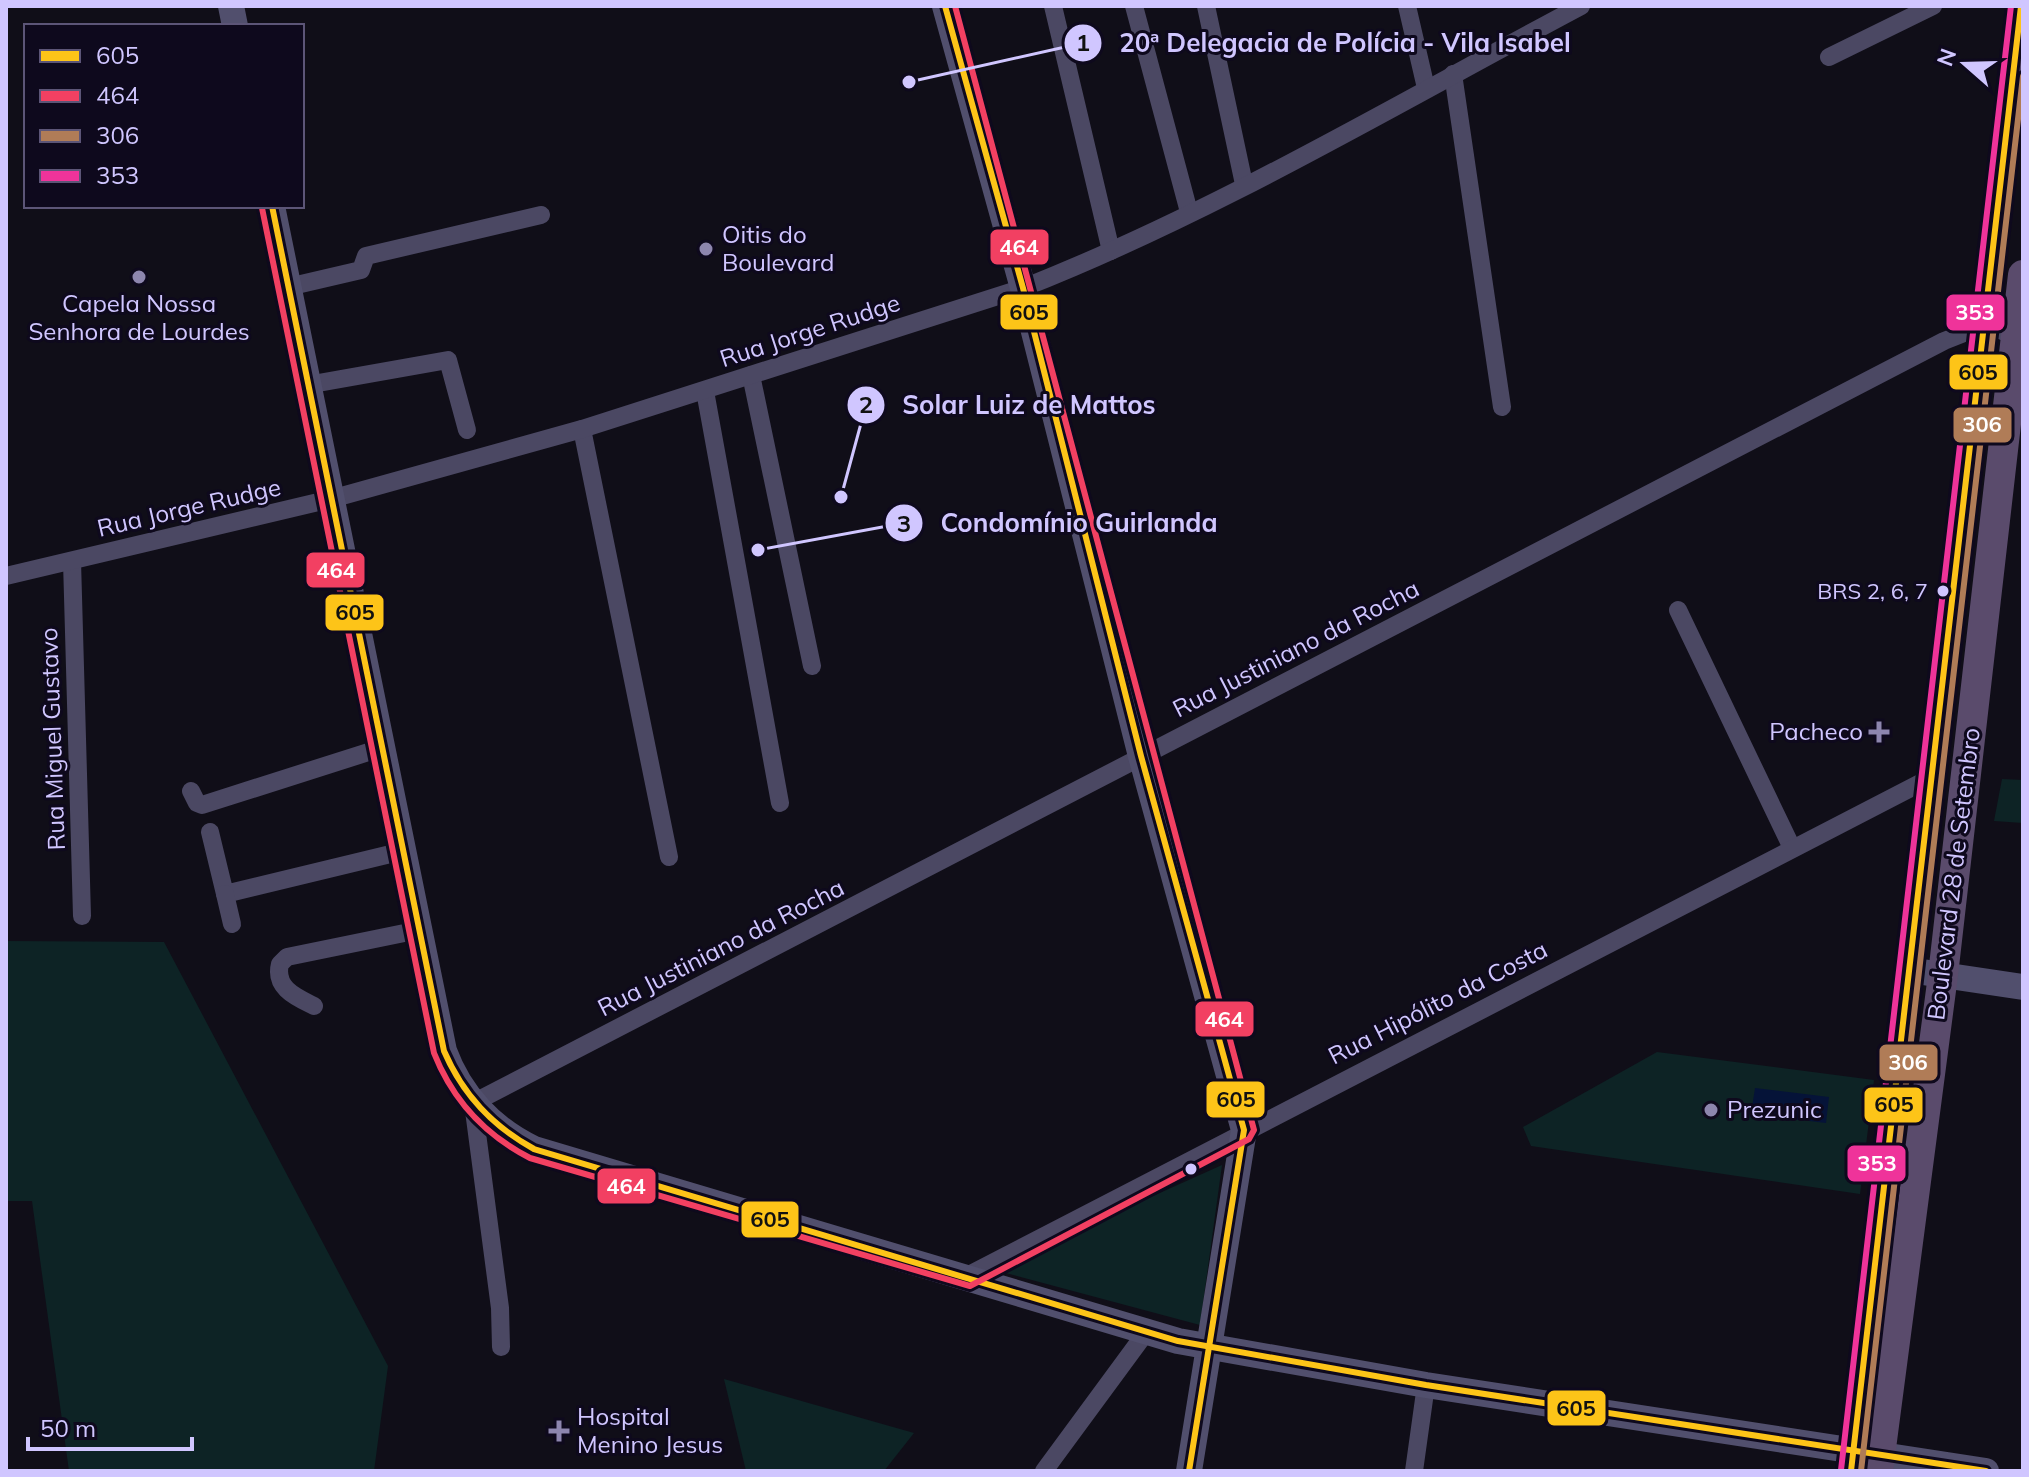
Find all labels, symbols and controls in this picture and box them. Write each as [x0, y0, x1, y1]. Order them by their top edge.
callout: 20ª Delegacia de Polícia - Vila Isabel [1063, 18, 1587, 68]
legend [24, 24, 304, 208]
north arrow [1925, 24, 2005, 104]
text: 20ª Delegacia de Polícia - Vila Isabel [1119, 26, 1571, 59]
text: 1 [1076, 27, 1090, 57]
text: 605 [96, 40, 139, 70]
text: N [1930, 45, 1962, 70]
text: 464 [96, 80, 139, 110]
text: 306 [96, 120, 139, 150]
text: 353 [96, 160, 139, 190]
place label: Oitis do Boulevard [722, 219, 834, 277]
line badge: 464 [989, 228, 1050, 266]
text: 464 [999, 233, 1039, 261]
marker: Oitis do Boulevard [697, 240, 715, 258]
marker: Capela Nossa Senhora de Lourdes [130, 268, 148, 286]
street label: Rua Jorge Rudge [716, 287, 903, 373]
place label: Capela Nossa Senhora de Lourdes [28, 288, 250, 346]
line badge: 605 [999, 293, 1059, 331]
line badge: 353 [1945, 293, 2006, 332]
text: 605 [1009, 298, 1049, 326]
text: 353 [1955, 298, 1995, 326]
line badge: 605 [1948, 353, 2009, 391]
text: 605 [1958, 358, 1998, 386]
callout: Solar Luiz de Mattos [846, 380, 1172, 430]
text: Solar Luiz de Mattos [902, 388, 1156, 421]
text: 2 [859, 389, 873, 419]
line badge: 306 [1952, 406, 2013, 444]
text: 306 [1962, 410, 2002, 438]
street label: Rua Jorge Rudge [94, 471, 283, 543]
callout: Condomínio Guirlanda [884, 498, 1233, 548]
text: Condomínio Guirlanda [940, 506, 1218, 539]
text: 3 [897, 508, 911, 538]
line badge: 464 [305, 551, 366, 589]
text: 464 [316, 556, 356, 584]
street label: Rua Justiniano da Rocha [1167, 573, 1424, 723]
place label: BRS 2, 6, 7 [1817, 577, 1928, 605]
marker: BRS 2, 6, 7 [1935, 583, 1951, 599]
line badge: 605 [324, 593, 385, 632]
text: 605 [335, 598, 375, 626]
street label: Rua Miguel Gustavo [33, 627, 71, 851]
place label: Pacheco [1769, 716, 1863, 746]
marker: Pacheco [1870, 723, 1888, 741]
street label: Boulevard 28 de Setembro [1920, 726, 1986, 1022]
street label: Rua Justiniano da Rocha [592, 872, 849, 1022]
street label: Rua Hipólito da Costa [1323, 934, 1552, 1070]
line badge: 464 [1194, 1000, 1255, 1038]
text: 464 [1204, 1005, 1244, 1033]
line badge: 306 [1878, 1043, 1939, 1082]
text: 306 [1888, 1048, 1928, 1076]
line badge: 605 [1205, 1080, 1266, 1119]
text: 605 [1216, 1085, 1256, 1113]
line badge: 605 [1863, 1086, 1924, 1124]
text: 605 [1874, 1090, 1914, 1118]
place label: Prezunic [1727, 1094, 1822, 1124]
marker: Prezunic [1702, 1101, 1720, 1119]
line badge: 353 [1846, 1144, 1907, 1183]
text: 353 [1857, 1149, 1897, 1177]
unlabelled marker [1183, 1161, 1199, 1177]
line badge: 464 [596, 1167, 657, 1205]
text: 464 [606, 1172, 646, 1200]
line badge: 605 [740, 1200, 800, 1239]
text: 605 [750, 1205, 790, 1233]
line badge: 605 [1546, 1389, 1607, 1427]
text: 605 [1556, 1394, 1596, 1422]
scale bar [28, 1401, 192, 1451]
place label: Hospital Menino Jesus [577, 1401, 723, 1459]
text: 50 m [40, 1413, 96, 1443]
marker: Hospital Menino Jesus [548, 1420, 570, 1442]

